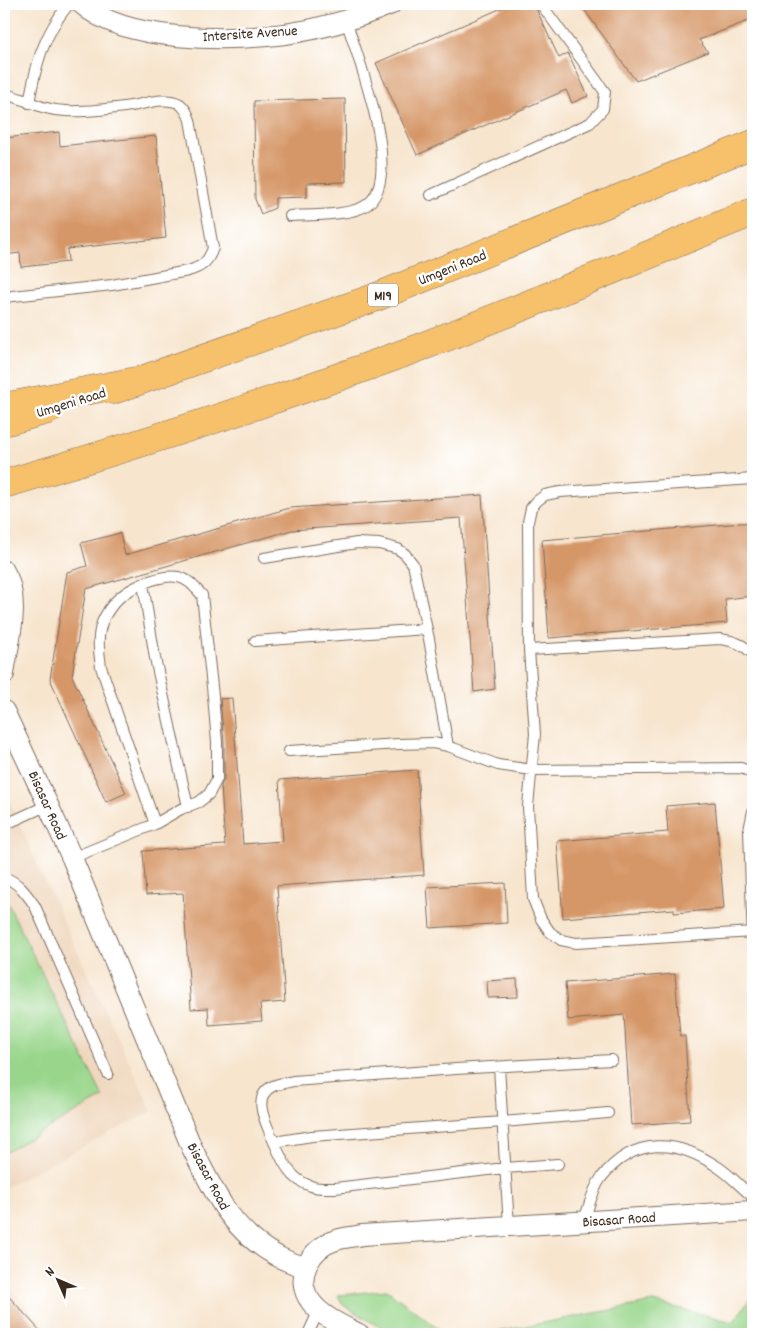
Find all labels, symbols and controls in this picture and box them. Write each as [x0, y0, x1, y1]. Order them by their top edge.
street label: Intersite Avenue [202, 21, 299, 49]
street label: Umgeni Road [415, 245, 490, 293]
road number: M19 [368, 284, 398, 306]
street label: Umgeni Road [34, 383, 109, 425]
street label: Bisasar Road [21, 768, 71, 844]
street label: Bisasar Road [180, 1139, 234, 1215]
street label: Bisasar Road [582, 1207, 657, 1235]
north arrow [32, 1256, 82, 1306]
text: N [41, 1263, 60, 1282]

